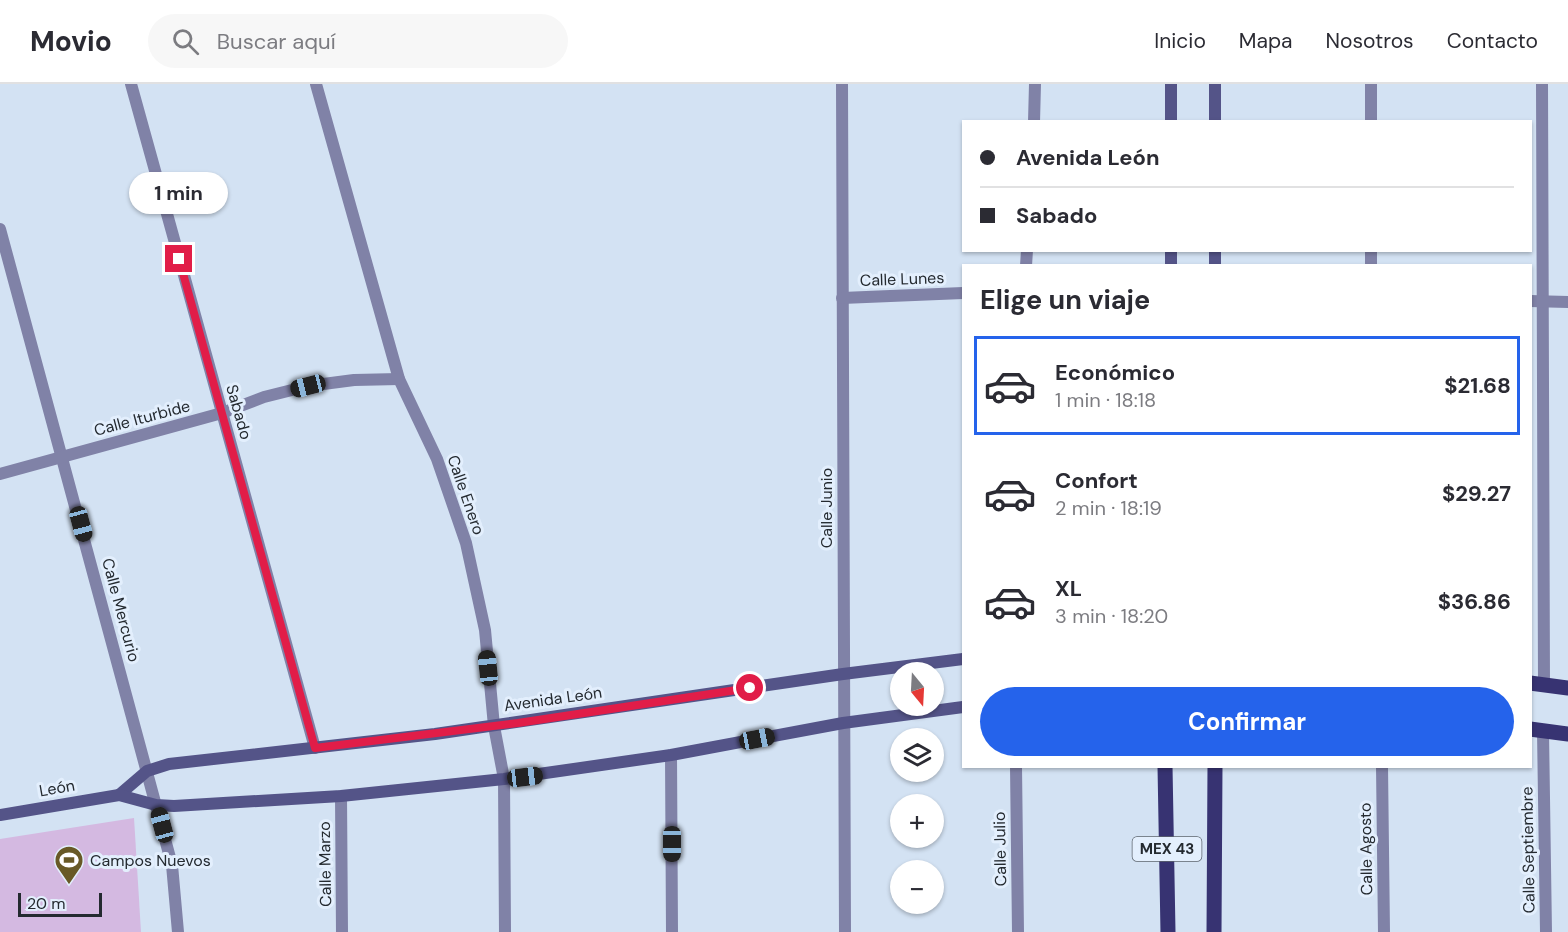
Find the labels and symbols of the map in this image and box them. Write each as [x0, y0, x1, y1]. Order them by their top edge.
callout: 1 min [130, 172, 228, 214]
route end [165, 245, 192, 272]
street label: Calle Lunes [859, 267, 945, 291]
car [288, 373, 328, 399]
street label: Sabado [221, 382, 257, 442]
street label: Calle Iturbide [92, 395, 192, 441]
street label: Calle Enero [443, 452, 489, 538]
street label: Calle Junio [816, 468, 837, 548]
car [68, 504, 94, 544]
street label: Calle Mercurio [97, 556, 145, 664]
car [477, 649, 499, 687]
north arrow [890, 662, 944, 716]
route start [736, 674, 763, 701]
street label: Avenida León [503, 682, 603, 716]
car [738, 727, 776, 751]
car [506, 766, 544, 788]
street label: León [38, 775, 76, 801]
street label: Calle Septiembre [1516, 786, 1540, 914]
street label: Calle Agosto [1355, 803, 1377, 895]
car [149, 805, 175, 845]
street label: Calle Julio [989, 811, 1011, 887]
street label: Calle Marzo [314, 821, 336, 907]
car [663, 826, 681, 862]
road number: MEX 43 [1132, 837, 1202, 861]
sports icon: Campos Nuevos [53, 844, 85, 886]
place label: Campos Nuevos [90, 850, 211, 871]
scale bar [18, 890, 102, 918]

